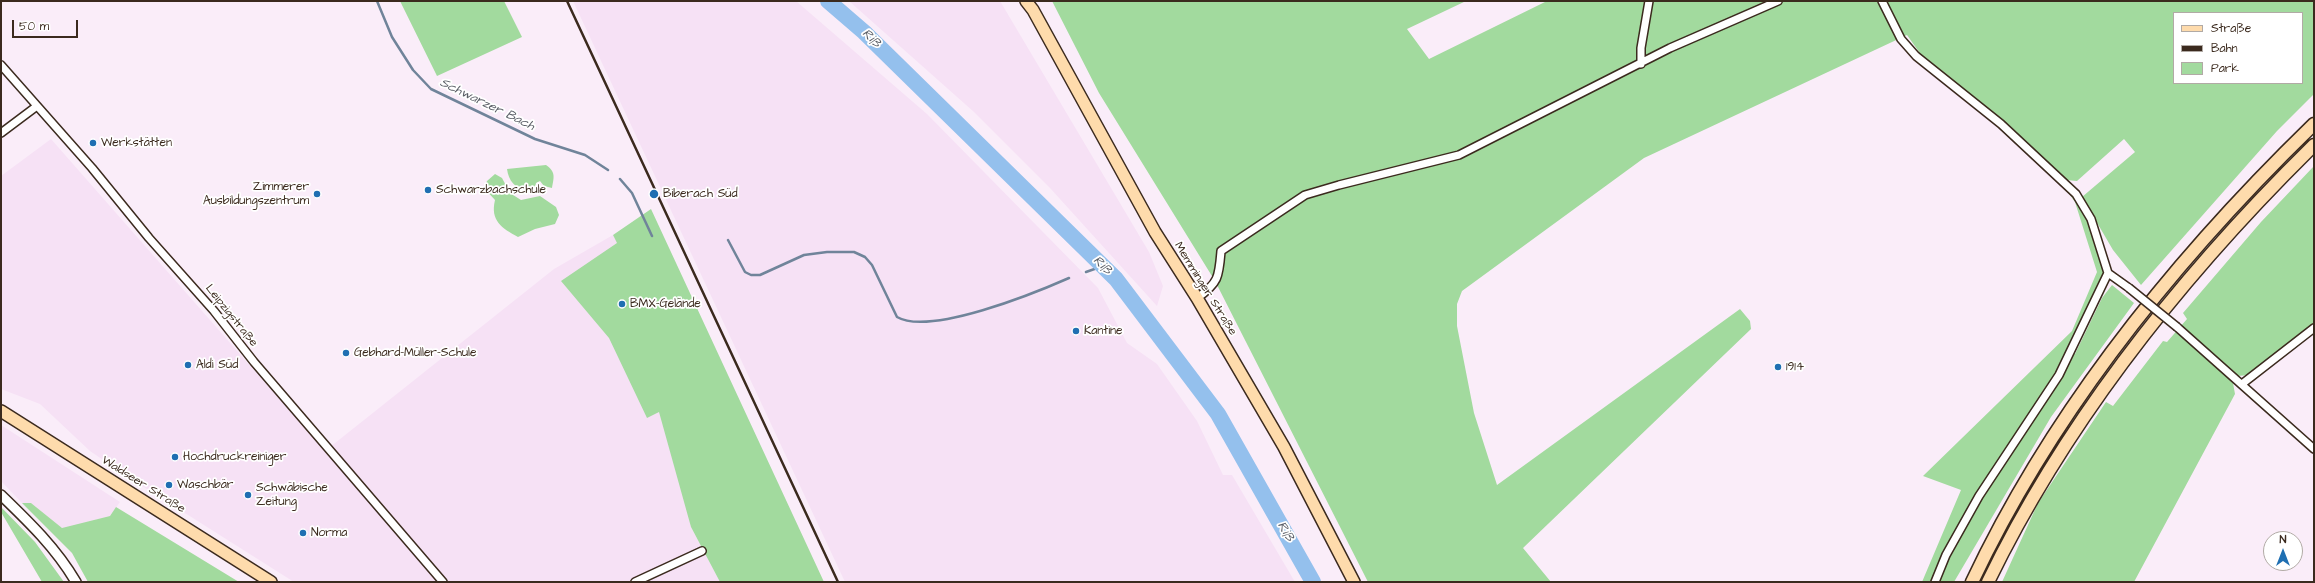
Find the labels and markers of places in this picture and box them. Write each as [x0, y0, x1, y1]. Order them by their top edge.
place label: Werkstätten [101, 136, 172, 150]
marker: Werkstätten [88, 138, 98, 148]
place label: Zimmerer Ausbildungszentrum [203, 180, 309, 208]
place label: Schwarzbachschule [436, 183, 546, 197]
marker: Schwarzbachschule [423, 185, 433, 195]
place label: Biberach Süd [663, 187, 738, 201]
marker: Biberach Süd [648, 188, 660, 200]
marker: Zimmerer Ausbildungszentrum [312, 189, 322, 199]
place label: BMX-Gelände [630, 297, 701, 311]
marker: BMX-Gelände [617, 299, 627, 309]
place label: Kantine [1084, 324, 1123, 338]
marker: Kantine [1071, 326, 1081, 336]
place label: Gebhard-Müller-Schule [354, 346, 476, 360]
marker: Gebhard-Müller-Schule [341, 348, 351, 358]
place label: Aldi Süd [196, 358, 238, 372]
marker: Aldi Süd [183, 360, 193, 370]
place label: 1914 [1786, 360, 1804, 374]
marker: 1914 [1773, 362, 1783, 372]
place label: Hochdruckreiniger [183, 450, 286, 464]
marker: Hochdruckreiniger [170, 452, 180, 462]
place label: Waschbär [177, 478, 233, 492]
marker: Waschbär [164, 480, 174, 490]
place label: Schwäbische Zeitung [256, 481, 328, 509]
marker: Schwäbische Zeitung [243, 490, 253, 500]
place label: Norma [311, 526, 347, 540]
marker: Norma [298, 528, 308, 538]

